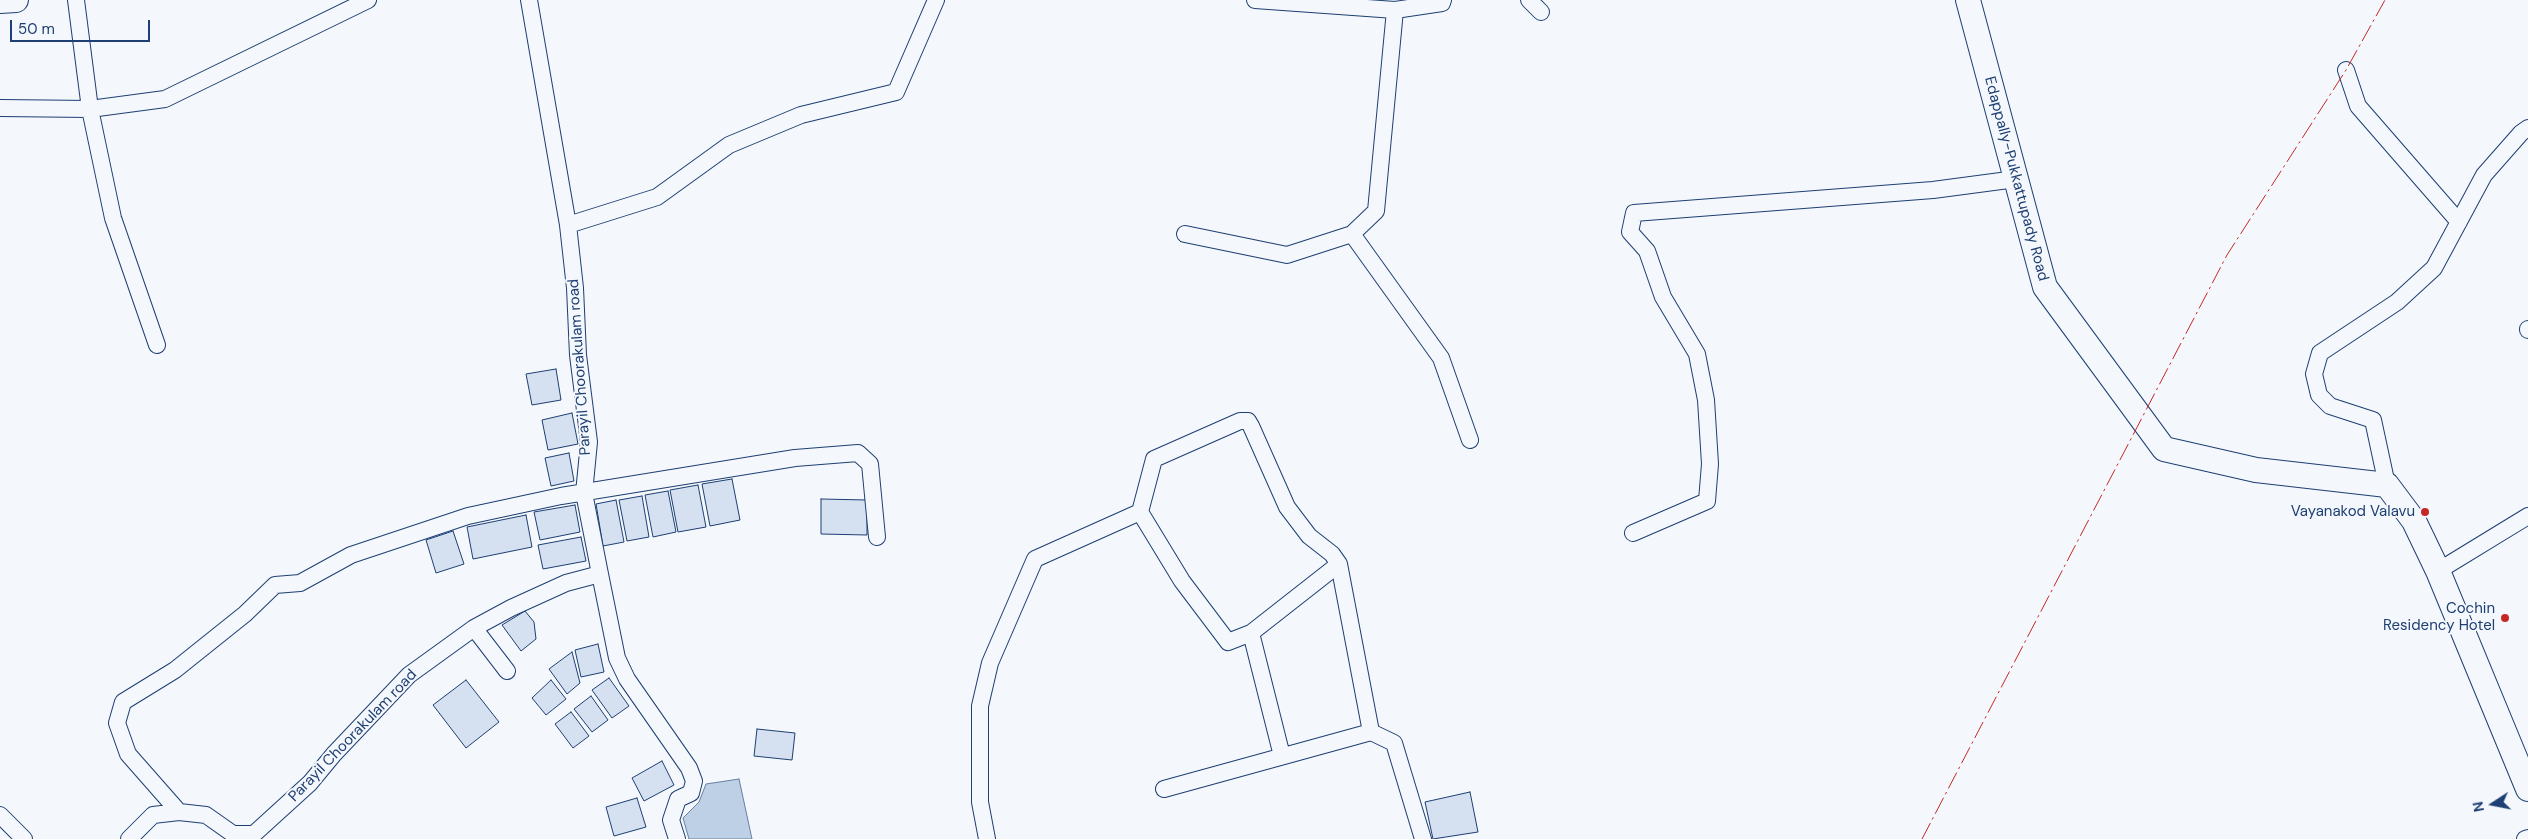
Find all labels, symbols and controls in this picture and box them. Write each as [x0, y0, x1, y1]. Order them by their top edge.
scale bar [12, 10, 152, 42]
text: 50 m [18, 19, 55, 39]
street label: Edappally-Pukkattupady Road [1980, 75, 2052, 283]
street label: Parayil Choorakulam road [565, 278, 595, 456]
place label: Vayanakod Valavu [2291, 503, 2415, 521]
marker: Vayanakod Valavu [2419, 506, 2431, 518]
place label: Cochin Residency Hotel [2383, 600, 2495, 635]
marker: Cochin Residency Hotel [2499, 612, 2511, 624]
street label: Parayil Choorakulam road [285, 666, 421, 806]
north arrow [2468, 779, 2518, 829]
text: N [2468, 800, 2488, 814]

